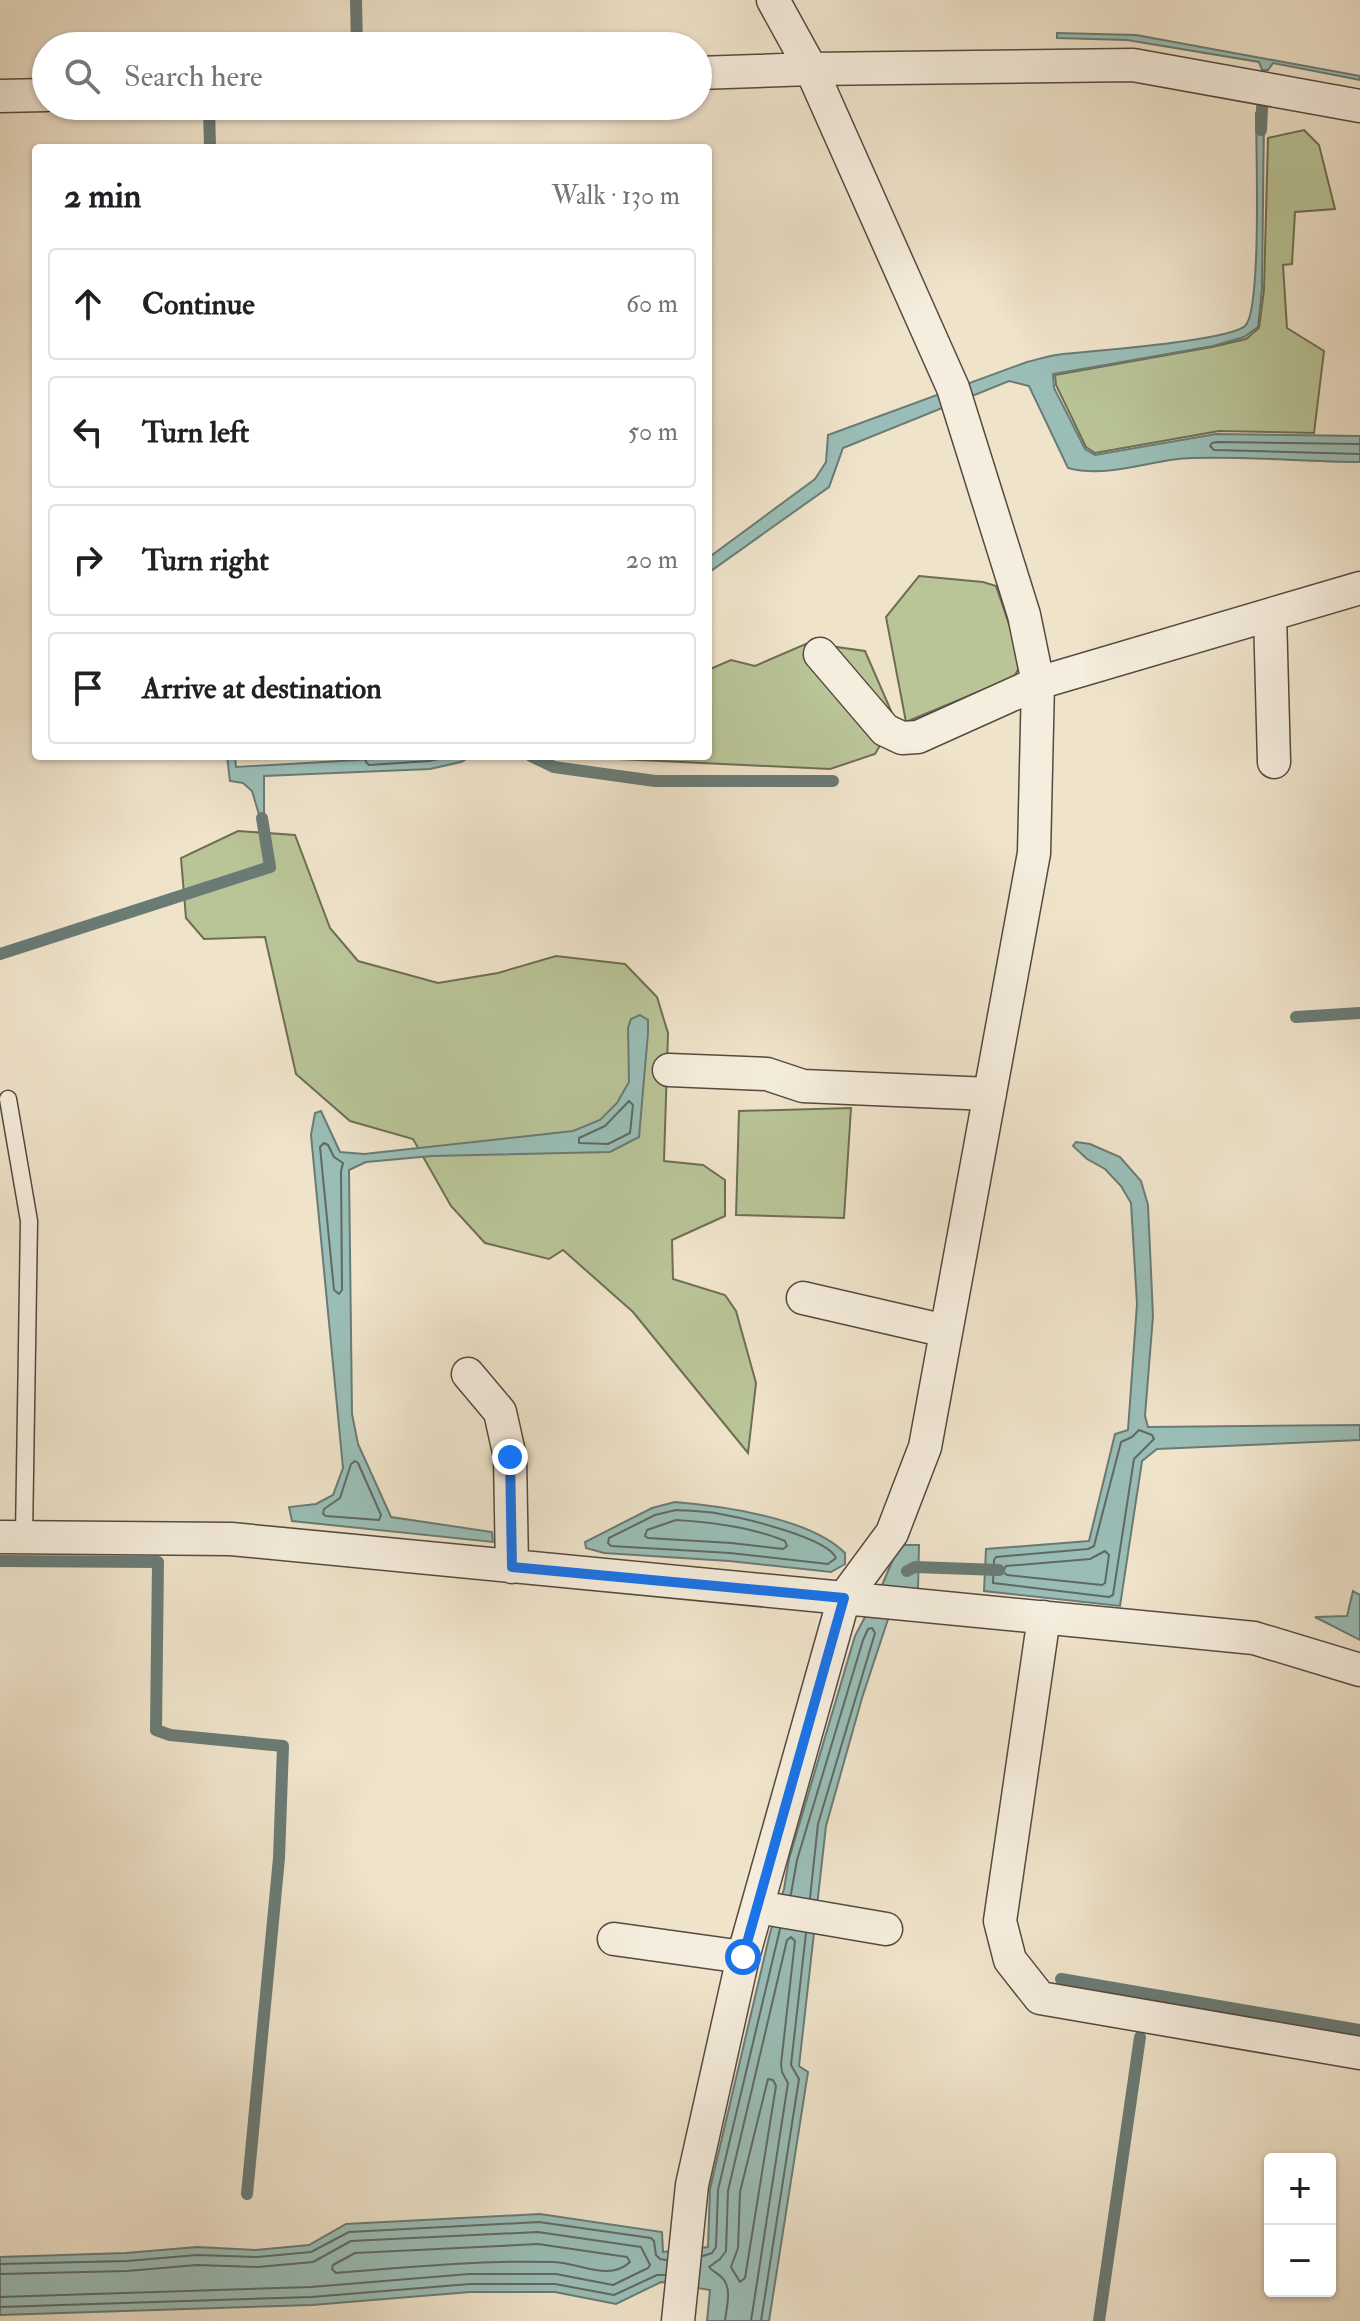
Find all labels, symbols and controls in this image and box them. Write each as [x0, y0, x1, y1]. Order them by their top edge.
search box [32, 32, 712, 120]
icon: search [60, 54, 104, 98]
text: Search here [124, 58, 263, 95]
text: 2 min [64, 175, 141, 218]
text: Walk · 130 m [552, 180, 680, 212]
icon: ahead [66, 282, 110, 326]
text: Continue [142, 286, 255, 323]
text: 60 m [626, 288, 678, 320]
icon: left [66, 410, 110, 454]
text: Turn left [142, 414, 249, 451]
text: 50 m [628, 416, 678, 448]
icon: right [66, 538, 110, 582]
text: Turn right [142, 542, 269, 579]
text: 20 m [626, 544, 678, 576]
icon: arrive [66, 666, 110, 710]
text: Arrive at destination [142, 670, 382, 707]
route end [492, 1439, 528, 1475]
route start [725, 1939, 761, 1975]
map controls [1264, 2153, 1336, 2297]
button: + [1264, 2153, 1336, 2225]
button: − [1264, 2225, 1336, 2297]

